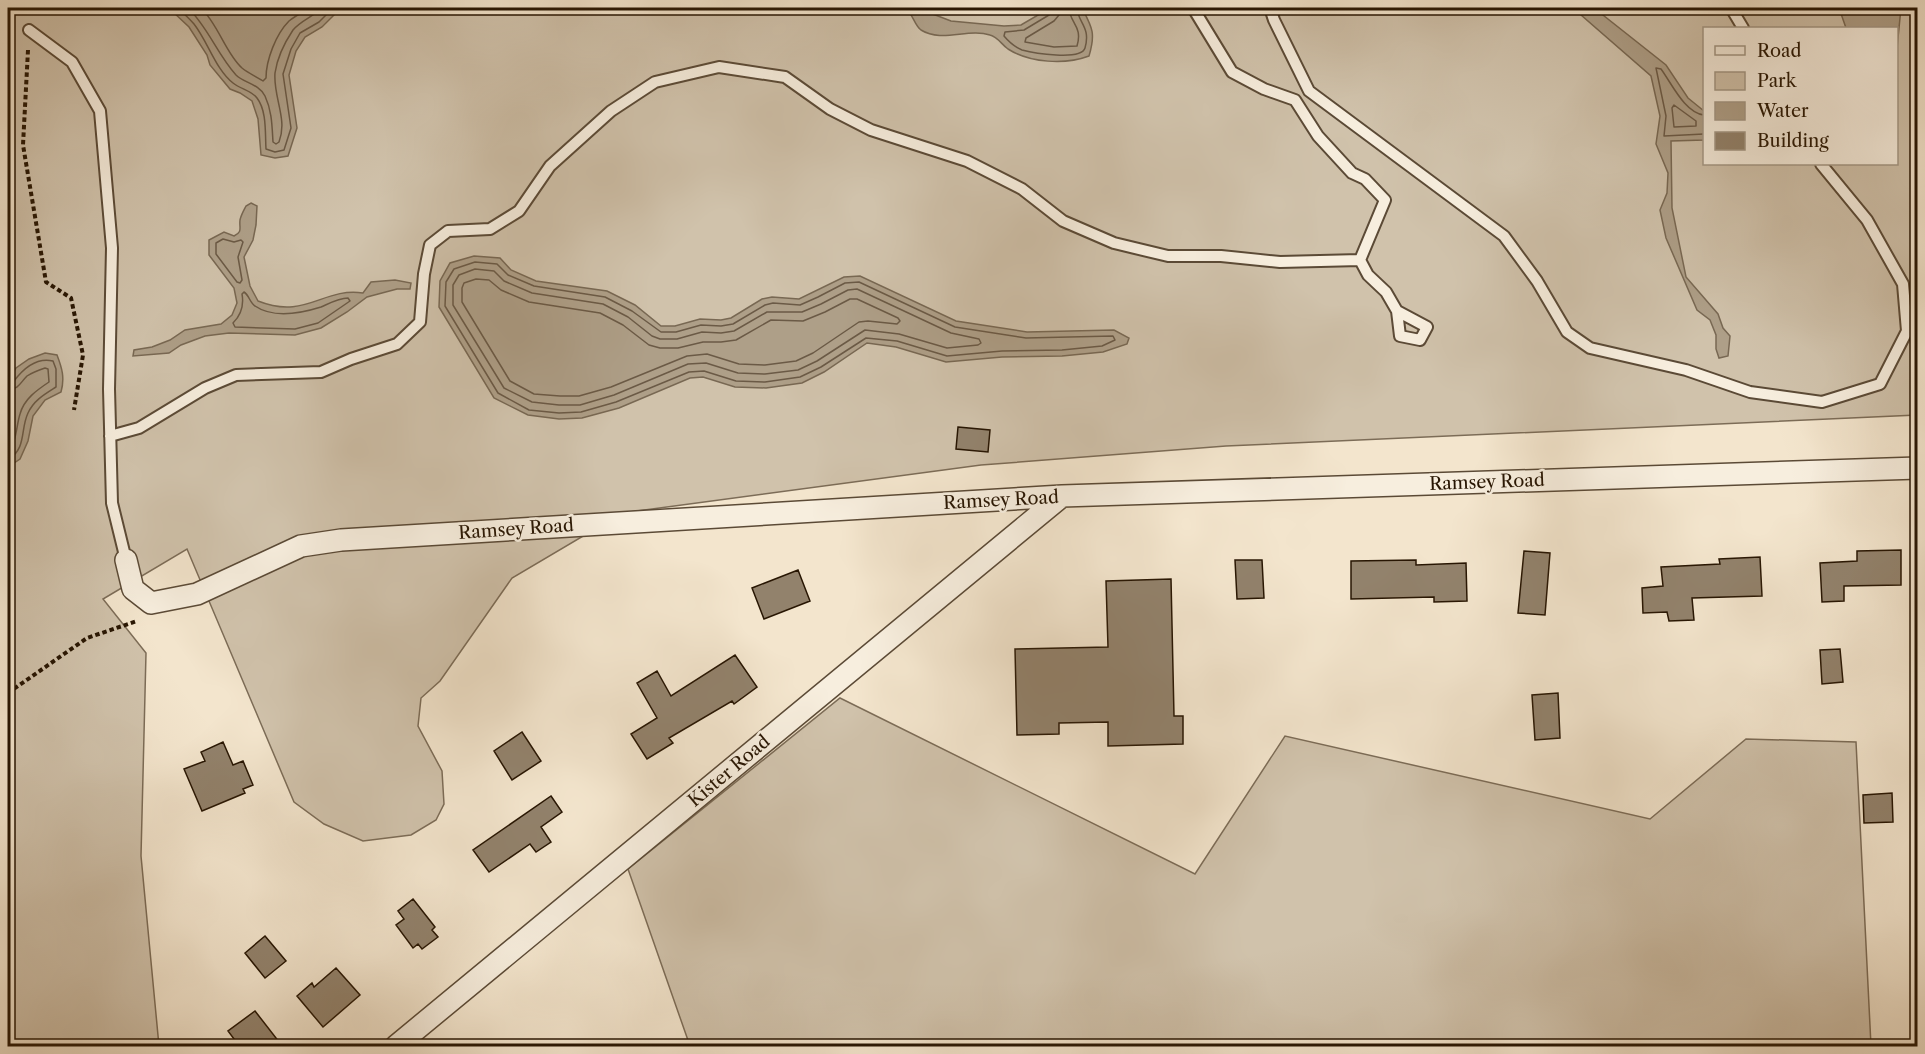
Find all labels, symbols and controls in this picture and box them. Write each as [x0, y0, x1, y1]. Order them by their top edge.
legend [1703, 27, 1898, 165]
text: Road [1757, 40, 1802, 62]
text: Park [1757, 70, 1798, 92]
text: Water [1756, 100, 1809, 122]
text: Building [1757, 130, 1829, 152]
street label: Ramsey Road [1429, 469, 1545, 495]
street label: Ramsey Road [943, 486, 1059, 514]
street label: Ramsey Road [458, 514, 575, 544]
street label: Kister Road [684, 730, 774, 812]

